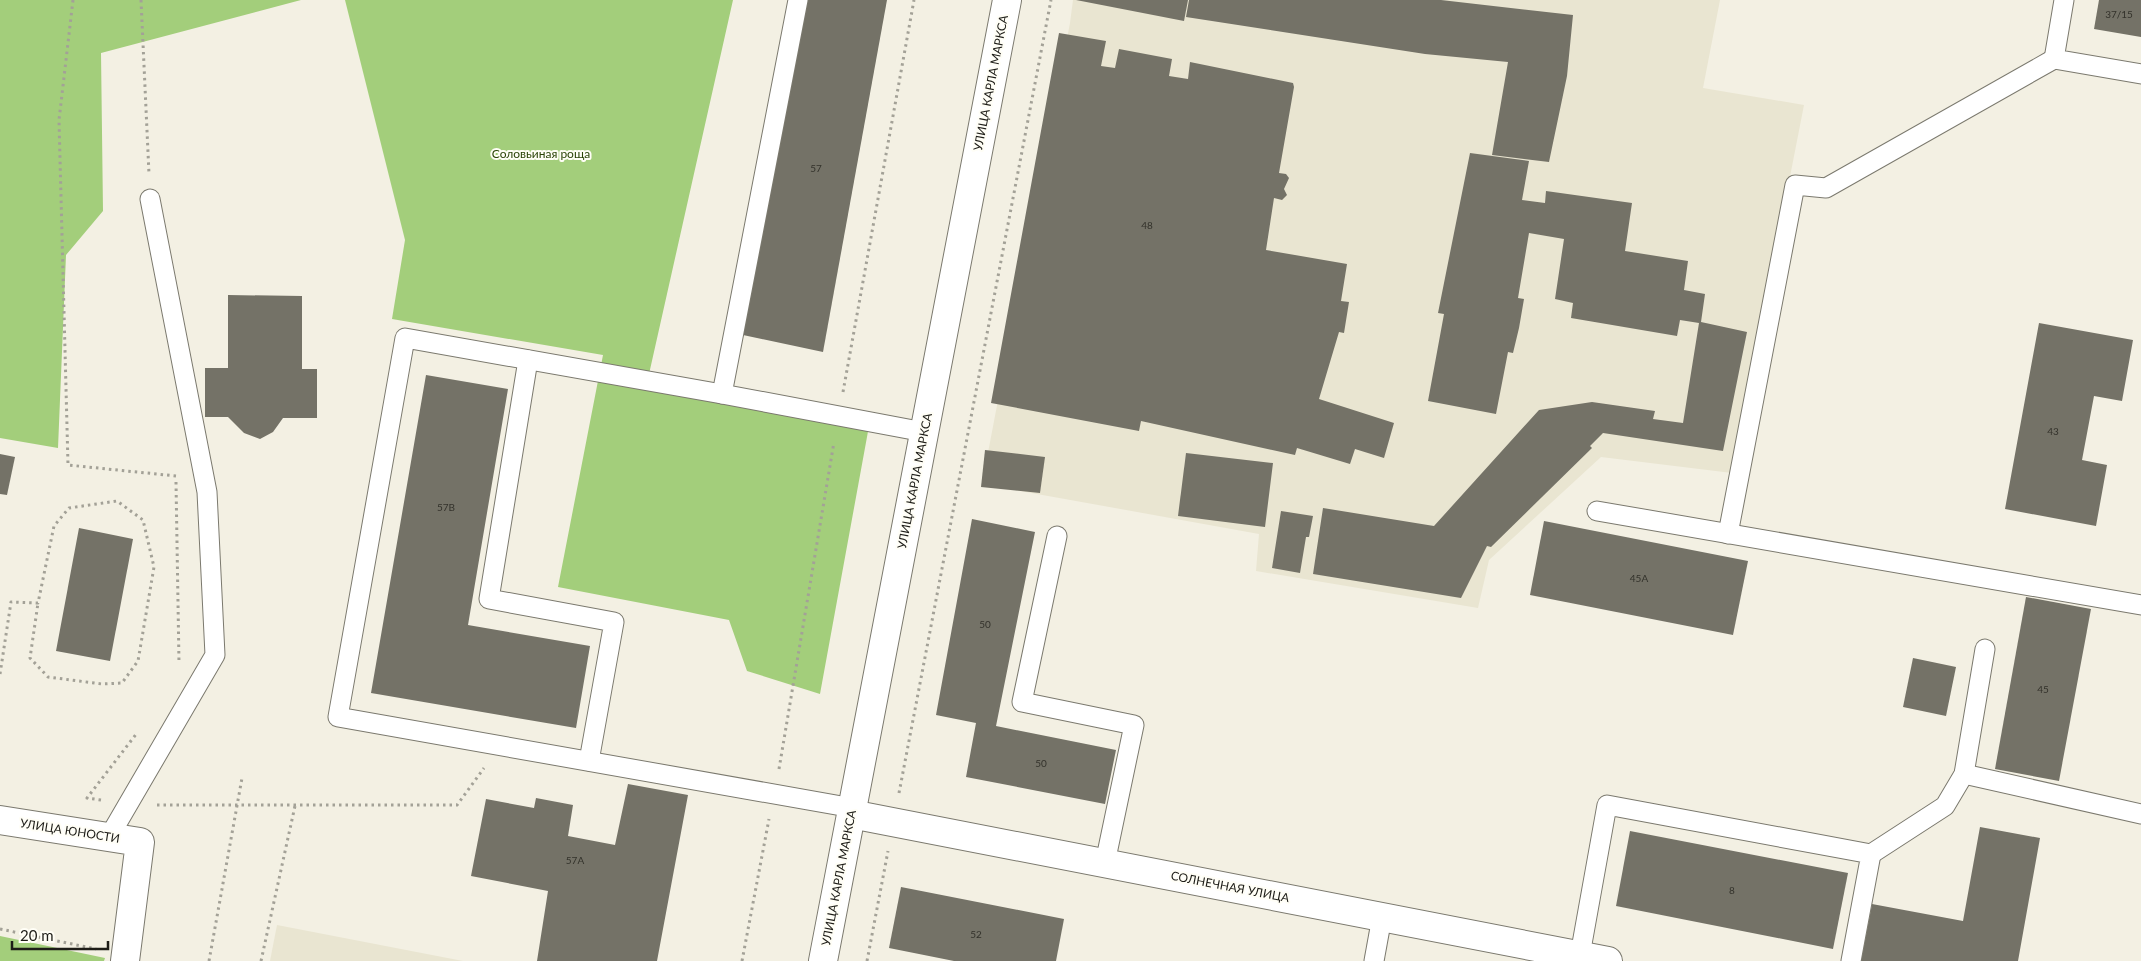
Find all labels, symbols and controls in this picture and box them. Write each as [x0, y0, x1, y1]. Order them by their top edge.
house number: 37/15 [2105, 8, 2133, 20]
street label: УЛИЦА КАРЛА МАРКСА [970, 13, 1011, 152]
park label: Соловьиная роща [492, 146, 590, 161]
house number: 57 [810, 162, 822, 174]
house number: 48 [1141, 219, 1153, 231]
street label: УЛИЦА КАРЛА МАРКСА [894, 411, 935, 550]
house number: 43 [2047, 425, 2059, 437]
house number: 57В [437, 501, 455, 513]
house number: 45А [1630, 572, 1648, 584]
house number: 50 [979, 618, 991, 630]
house number: 45 [2037, 683, 2049, 695]
house number: 50 [1035, 757, 1047, 769]
street label: УЛИЦА КАРЛА МАРКСА [818, 808, 859, 947]
street label: УЛИЦА ЮНОСТИ [19, 815, 121, 846]
house number: 57А [566, 854, 584, 866]
street label: СОЛНЕЧНАЯ УЛИЦА [1170, 868, 1292, 906]
house number: 8 [1729, 884, 1735, 896]
scale bar [12, 918, 109, 950]
text: 20 m [20, 926, 54, 944]
house number: 52 [970, 928, 982, 940]

